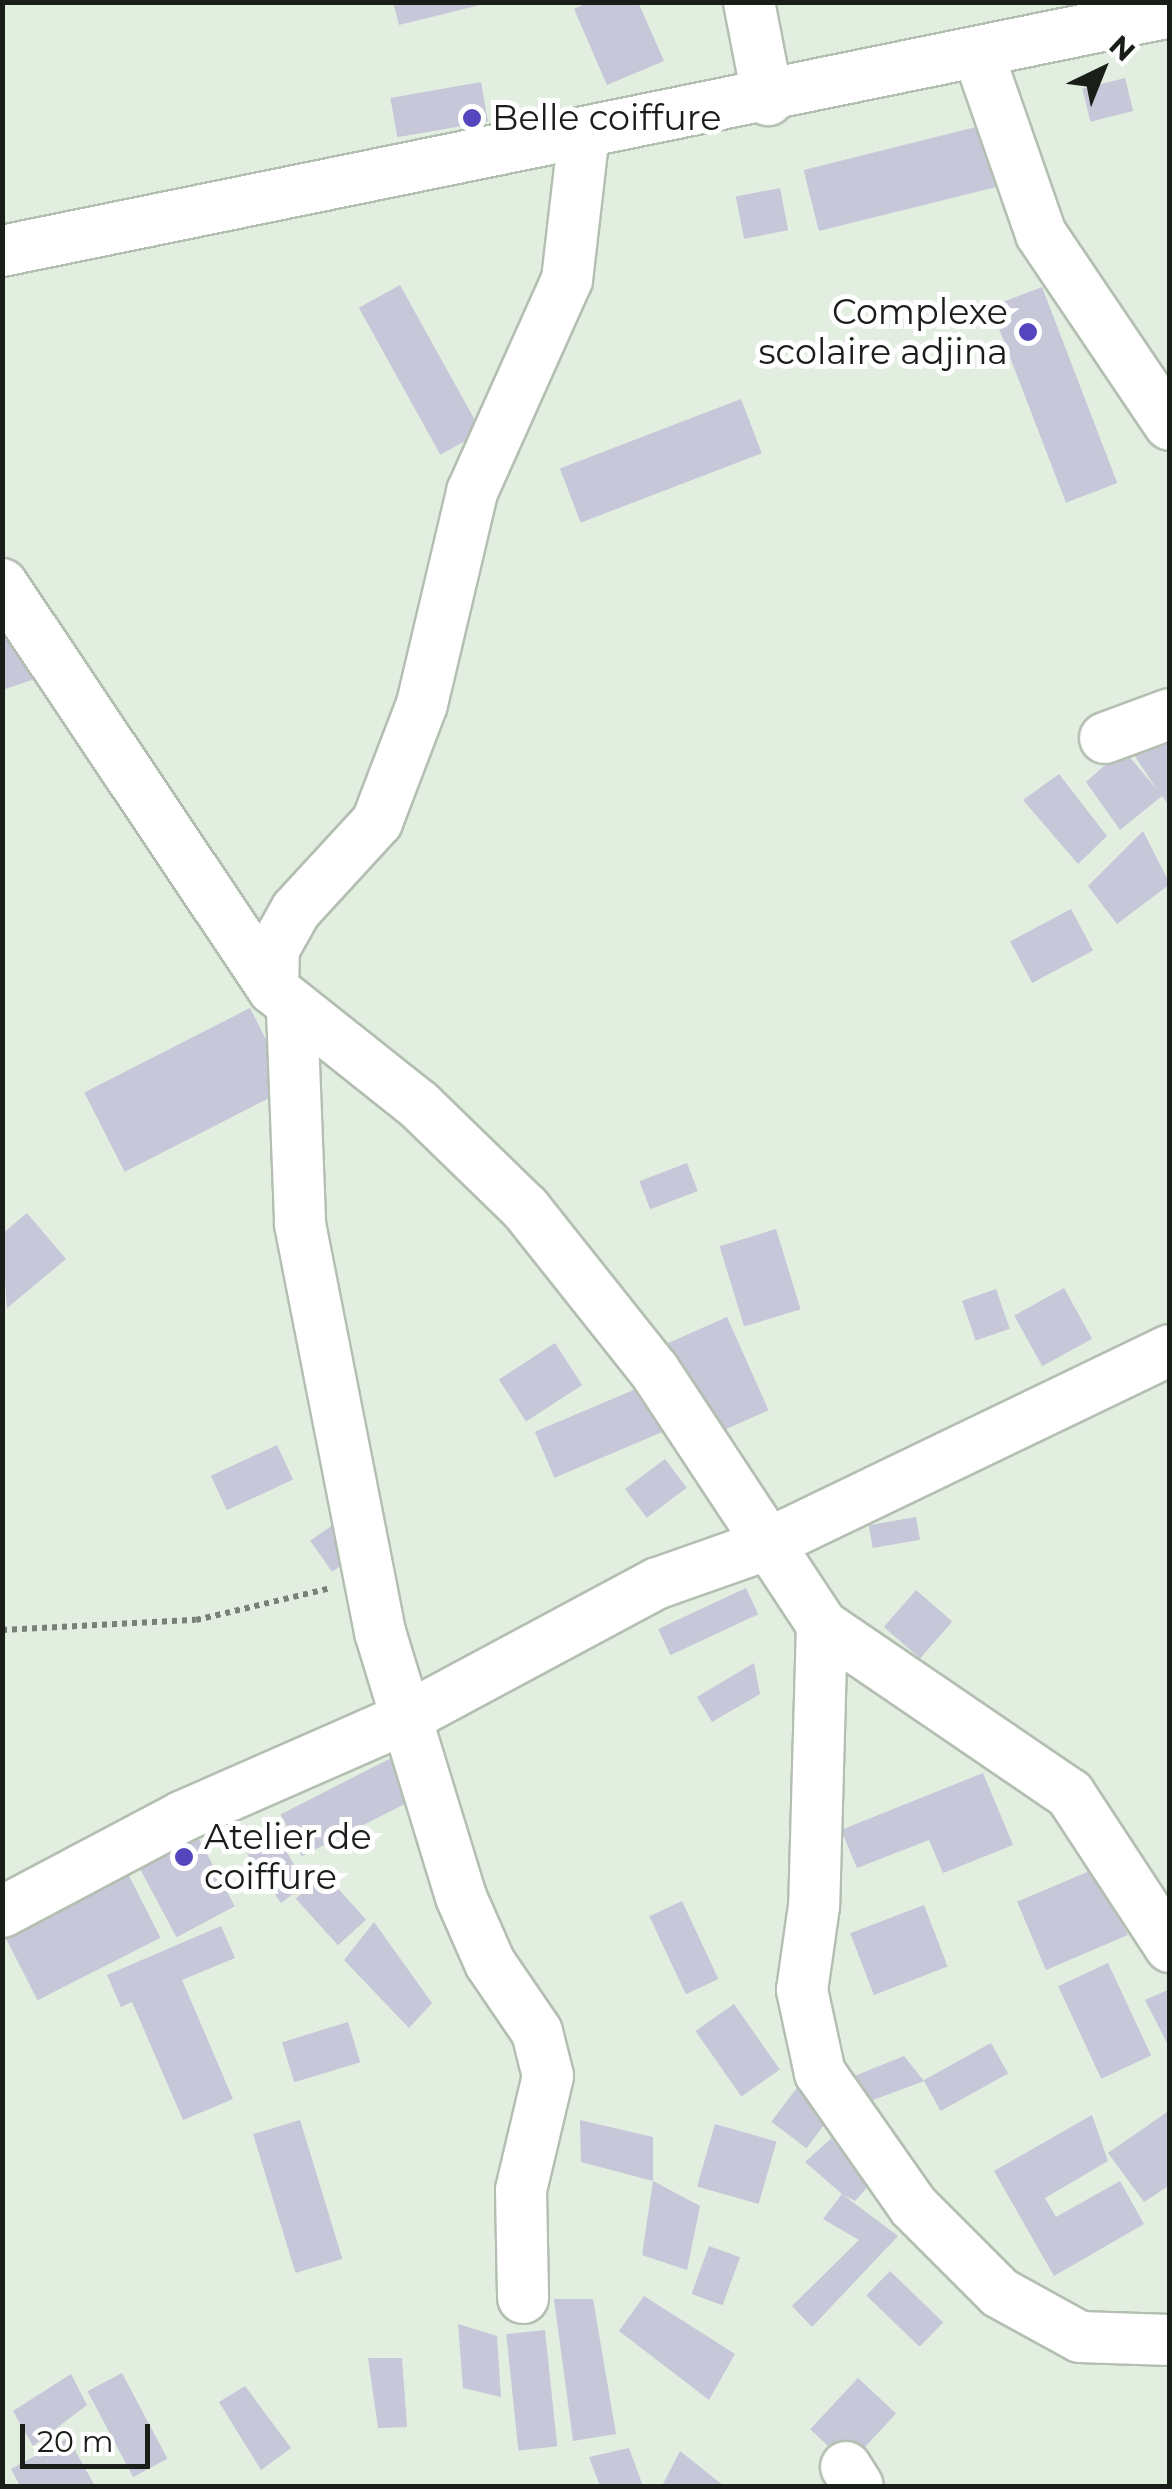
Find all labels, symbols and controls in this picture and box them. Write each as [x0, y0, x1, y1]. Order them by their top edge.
north arrow [1052, 20, 1152, 120]
text: N [1103, 28, 1142, 68]
place label: Belle coiffure [492, 97, 721, 139]
marker: Belle coiffure [461, 107, 483, 129]
place label: Complexe scolaire adjina [759, 291, 1008, 373]
marker: Complexe scolaire adjina [1017, 321, 1039, 343]
place label: Atelier de coiffure [204, 1816, 372, 1898]
marker: Atelier de coiffure [173, 1846, 195, 1868]
scale bar [25, 2404, 155, 2466]
text: 20 m [37, 2423, 114, 2460]

